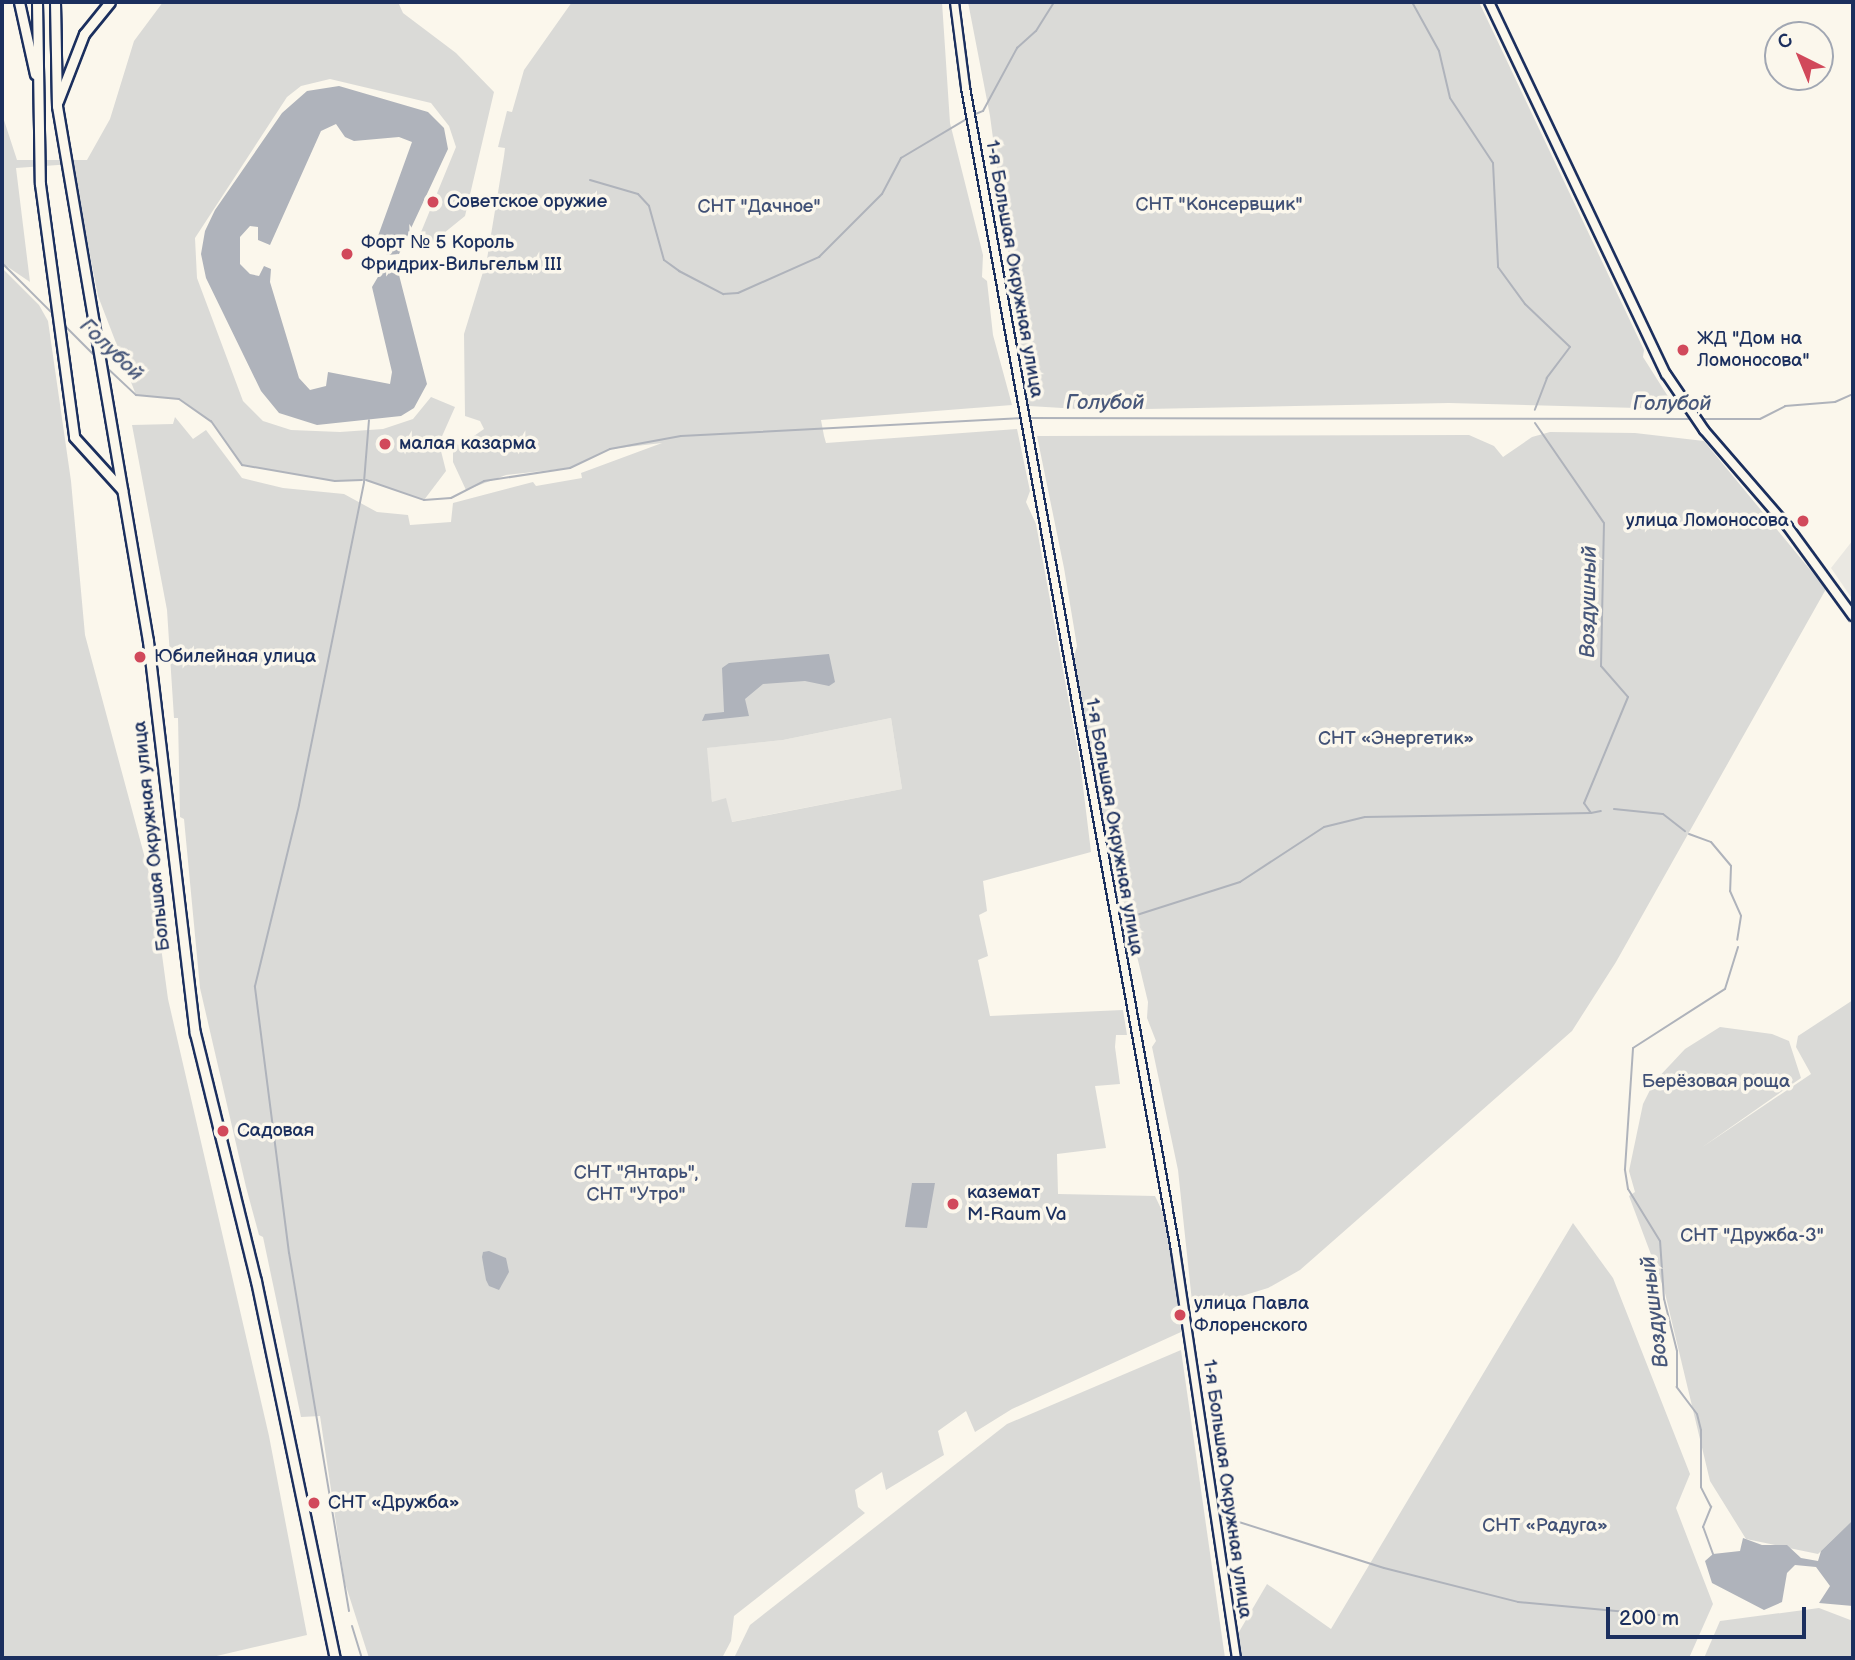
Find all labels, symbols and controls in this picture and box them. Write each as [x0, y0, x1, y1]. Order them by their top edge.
north arrow [1764, 21, 1834, 91]
text: С [1773, 29, 1798, 55]
street label: 1-я Большая Окружная улица [980, 138, 1048, 400]
place label: Советское оружие [447, 191, 607, 213]
marker: Советское оружие [425, 194, 441, 210]
park label: СНТ "Консервщик" [1135, 194, 1303, 216]
park label: СНТ "Дачное" [697, 196, 821, 218]
place label: Форт № 5 Король Фридрих-Вильгельм III [361, 232, 562, 276]
marker: Форт № 5 Король Фридрих-Вильгельм III [339, 246, 355, 262]
water label: Голубой [74, 314, 148, 386]
place label: ЖД "Дом на Ломоносова" [1697, 328, 1810, 372]
marker: ЖД "Дом на Ломоносова" [1675, 342, 1691, 358]
water label: Голубой [1066, 390, 1144, 416]
water label: Голубой [1633, 391, 1711, 417]
place label: малая казарма [399, 433, 536, 455]
marker: малая казарма [377, 436, 393, 452]
place label: улица Ломоносова [1626, 510, 1789, 532]
marker: улица Ломоносова [1795, 513, 1811, 529]
water label: Воздушный [1575, 546, 1603, 658]
place label: Юбилейная улица [154, 646, 316, 668]
marker: Юбилейная улица [132, 649, 148, 665]
street label: 1-я Большая Окружная улица [1080, 696, 1148, 958]
street label: Большая Окружная улица [129, 720, 175, 952]
park label: СНТ «Энергетик» [1318, 728, 1474, 750]
park label: Берёзовая роща [1642, 1071, 1790, 1093]
place label: Садовая [237, 1120, 314, 1142]
marker: Садовая [215, 1123, 231, 1139]
park label: СНТ "Янтарь", СНТ "Утро" [574, 1162, 698, 1206]
place label: каземат M-Raum Va [967, 1182, 1067, 1226]
marker: каземат M-Raum Va [945, 1196, 961, 1212]
park label: СНТ "Дружба-3" [1680, 1225, 1824, 1247]
water label: Воздушный [1636, 1255, 1674, 1369]
place label: улица Павла Флоренского [1194, 1293, 1309, 1337]
marker: улица Павла Флоренского [1172, 1307, 1188, 1323]
street label: 1-я Большая Окружная улица [1198, 1358, 1256, 1620]
place label: СНТ «Дружба» [328, 1492, 460, 1514]
marker: СНТ «Дружба» [306, 1495, 322, 1511]
park label: СНТ «Радуга» [1482, 1515, 1608, 1537]
scale bar [1610, 1594, 1810, 1638]
text: 200 m [1619, 1606, 1679, 1631]

